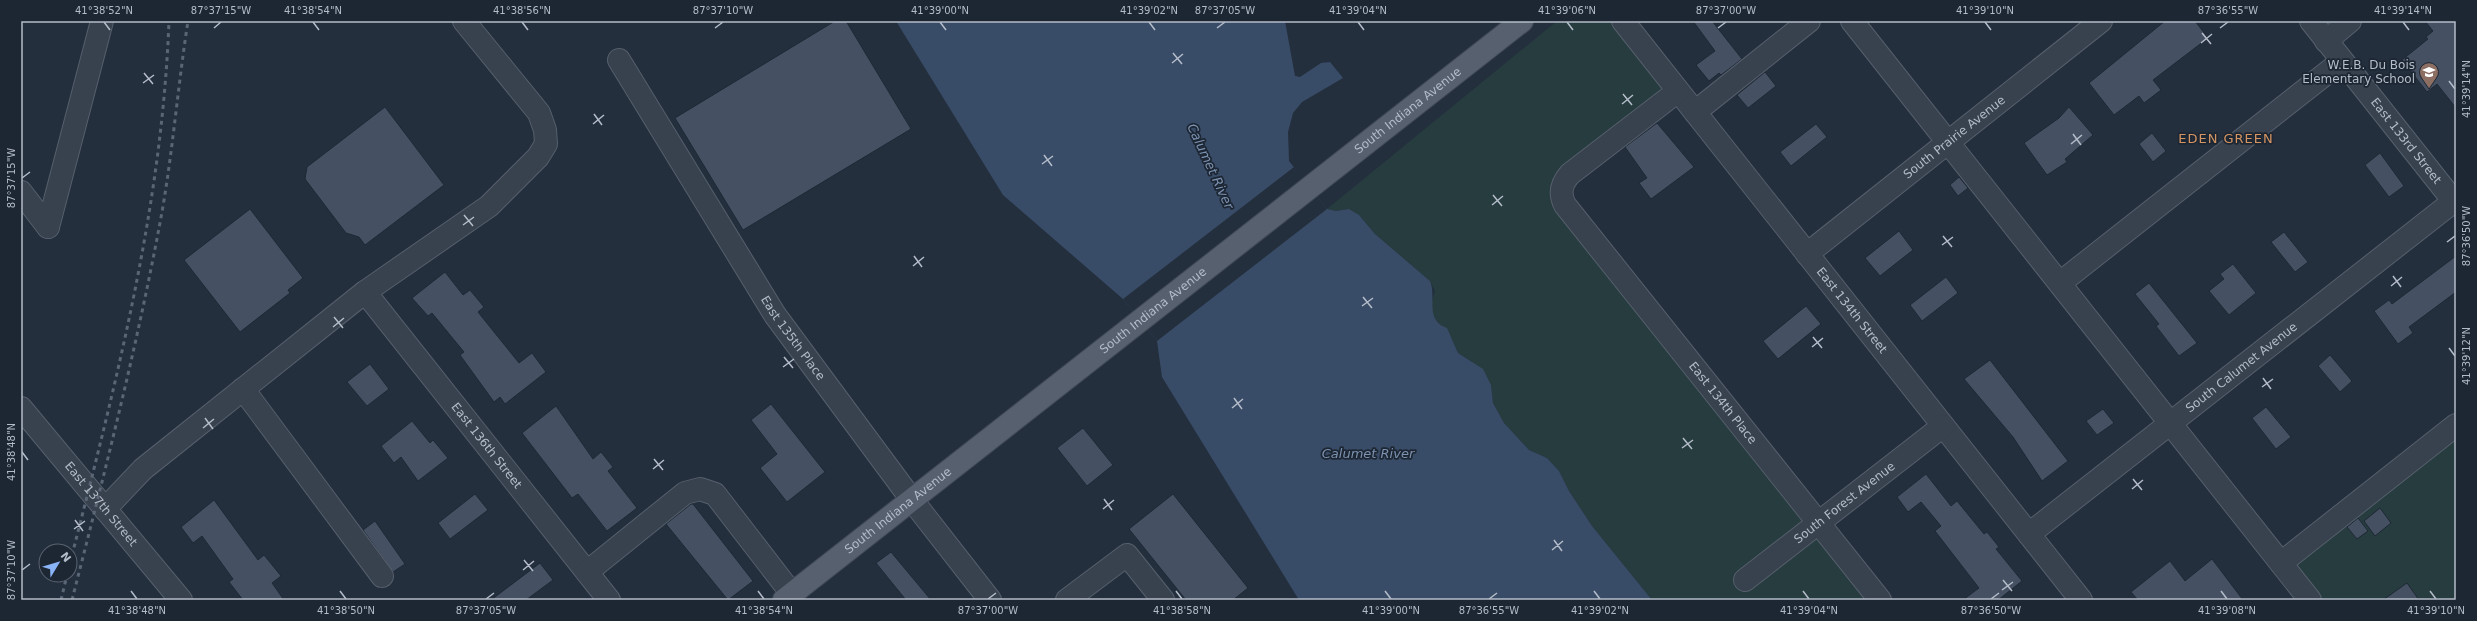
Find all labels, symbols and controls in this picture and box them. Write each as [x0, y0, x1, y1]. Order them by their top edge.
text: 41°38'52"N [75, 5, 133, 16]
text: 87°37'15"W [191, 5, 251, 16]
text: 41°38'54"N [284, 5, 342, 16]
text: 41°38'56"N [493, 5, 551, 16]
text: 87°37'10"W [693, 5, 753, 16]
text: 41°39'00"N [911, 5, 969, 16]
text: 41°39'02"N [1120, 5, 1178, 16]
text: 87°37'05"W [1195, 5, 1255, 16]
text: 41°39'04"N [1329, 5, 1387, 16]
text: 41°39'06"N [1538, 5, 1596, 16]
text: 87°37'00"W [1696, 5, 1756, 16]
text: 41°39'10"N [1956, 5, 2014, 16]
text: 87°36'55"W [2198, 5, 2258, 16]
text: 41°39'14"N [2374, 5, 2432, 16]
place label: W.E.B. Du Bois Elementary School [2302, 58, 2415, 86]
text: 41°39'14"N [2461, 60, 2472, 118]
school or university icon: W.E.B. Du Bois Elementary School [2418, 61, 2440, 89]
street label: South Indiana Avenue [1352, 64, 1464, 157]
street label: South Prairie Avenue [1901, 93, 2008, 182]
street label: East 133rd Street [2368, 95, 2444, 187]
water label: Calumet River [1184, 121, 1238, 213]
district label: EDEN GREEN [2178, 131, 2274, 146]
text: 87°37'15"W [6, 148, 17, 208]
text: 87°36'50"W [2461, 206, 2472, 266]
street label: South Indiana Avenue [1097, 264, 1209, 357]
street label: East 134th Street [1814, 265, 1890, 356]
street label: East 135th Place [758, 293, 828, 383]
street label: South Calumet Avenue [2183, 320, 2300, 415]
text: 41°39'12"N [2461, 327, 2472, 385]
street label: East 134th Place [1686, 359, 1760, 447]
street label: East 136th Street [449, 400, 525, 491]
text: 41°38'48"N [6, 423, 17, 481]
water label: Calumet River [1322, 446, 1416, 461]
street label: East 137th Street [62, 459, 140, 549]
street label: South Forest Avenue [1791, 459, 1898, 546]
street label: South Indiana Avenue [842, 464, 954, 557]
text: 87°37'10"W [6, 540, 17, 600]
north arrow [38, 543, 78, 583]
text: N [58, 550, 73, 565]
text: 41°38'48"N [108, 605, 166, 616]
text: 41°38'50"N [317, 605, 375, 616]
text: 87°37'05"W [456, 605, 516, 616]
text: 41°38'54"N [735, 605, 793, 616]
text: 87°37'00"W [958, 605, 1018, 616]
text: 41°38'58"N [1153, 605, 1211, 616]
text: 41°39'00"N [1362, 605, 1420, 616]
text: 87°36'55"W [1459, 605, 1519, 616]
text: 41°39'02"N [1571, 605, 1629, 616]
text: 41°39'04"N [1780, 605, 1838, 616]
text: 87°36'50"W [1961, 605, 2021, 616]
text: 41°39'08"N [2198, 605, 2256, 616]
text: 41°39'10"N [2407, 605, 2465, 616]

